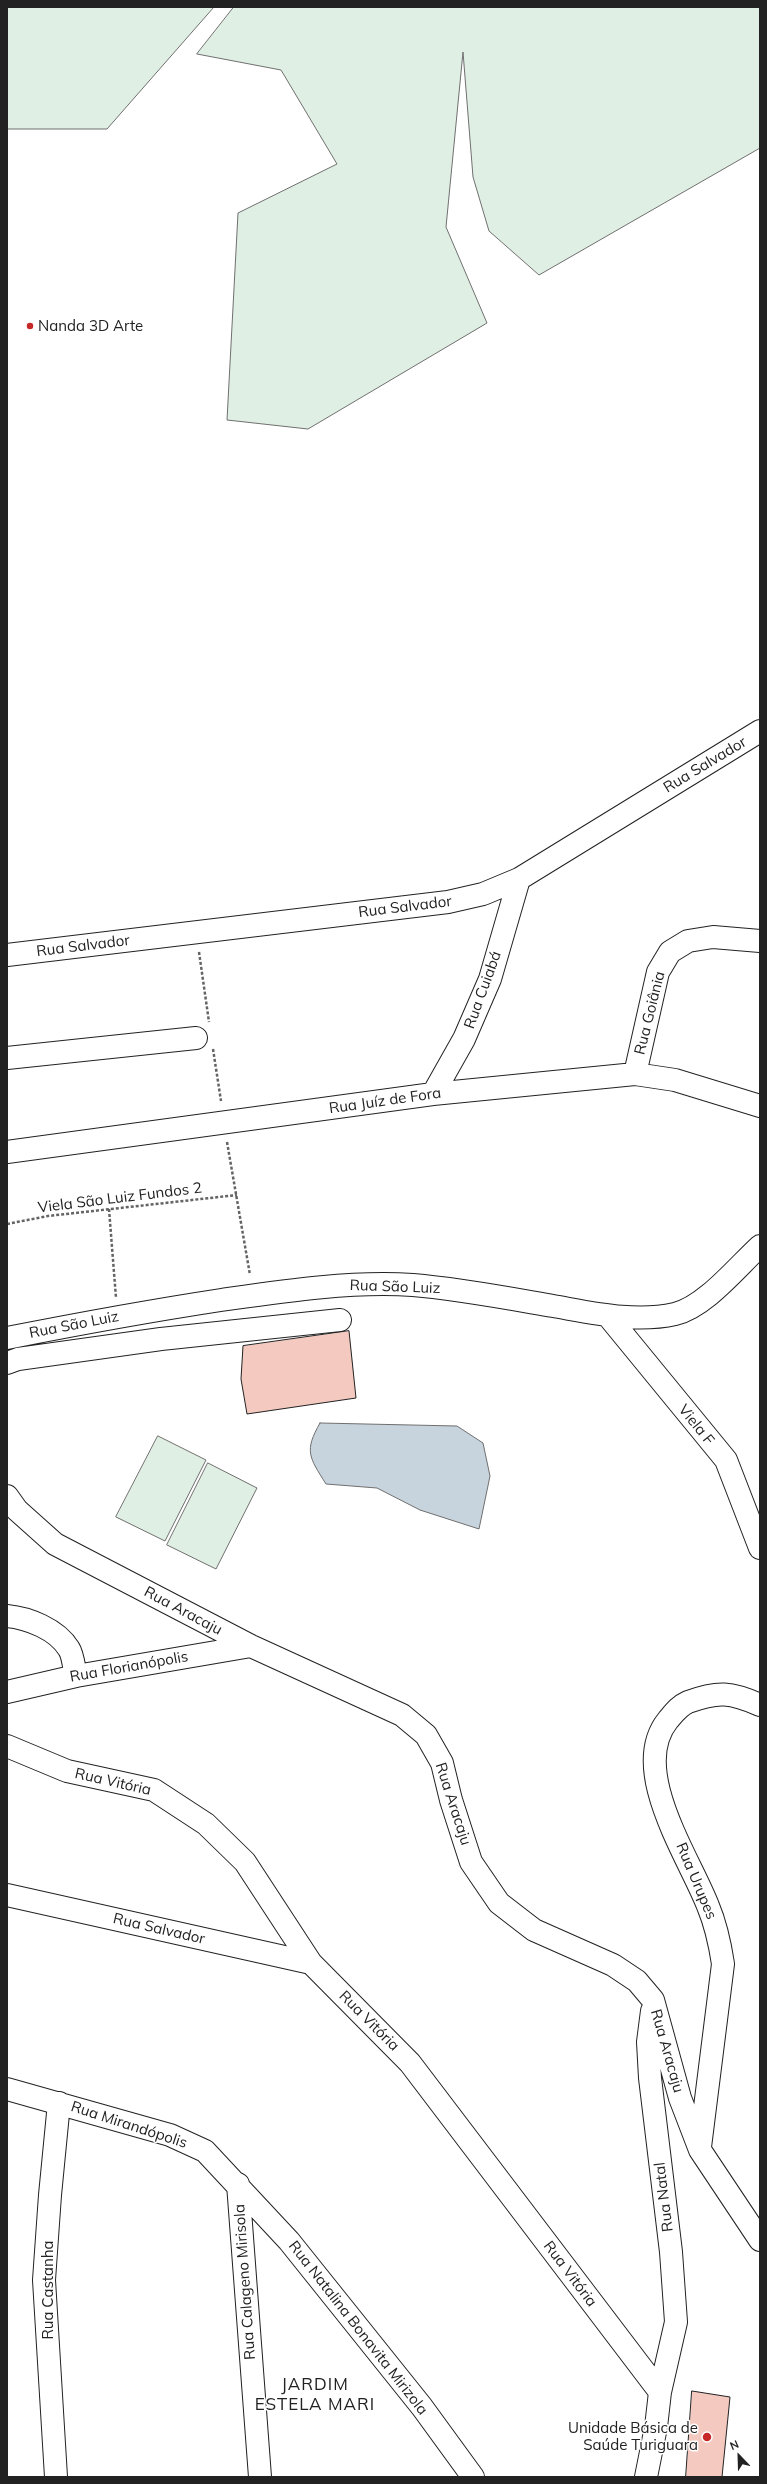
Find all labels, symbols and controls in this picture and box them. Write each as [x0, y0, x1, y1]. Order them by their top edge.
place label: Nanda 3D Arte [38, 317, 143, 335]
marker: Nanda 3D Arte [25, 321, 35, 331]
street label: Rua Salvador [660, 733, 750, 797]
street label: Rua Salvador [357, 892, 453, 922]
street label: Rua Salvador [35, 931, 131, 961]
street label: Rua Cuiabá [461, 949, 505, 1031]
street label: Rua Goiânia [631, 969, 669, 1057]
street label: Rua Juíz de Fora [328, 1084, 442, 1118]
street label: Viela São Luiz Fundos 2 [37, 1179, 203, 1217]
street label: Rua São Luiz [349, 1276, 441, 1298]
street label: Rua São Luiz [28, 1308, 120, 1342]
street label: Viela F [674, 1401, 718, 1449]
street label: Rua Aracaju [141, 1583, 225, 1639]
street label: Rua Florianópolis [68, 1648, 190, 1686]
street label: Rua Aracaju [431, 1760, 475, 1848]
street label: Rua Vitória [73, 1764, 153, 1800]
street label: Rua Urupes [672, 1840, 720, 1922]
street label: Rua Salvador [111, 1910, 207, 1948]
street label: Rua Vitória [335, 1987, 403, 2055]
street label: Rua Aracaju [647, 2007, 687, 2095]
street label: Rua Mirandópolis [69, 2098, 189, 2152]
street label: Rua Natal [651, 2161, 677, 2233]
street label: Rua Calageno Mirisola [231, 2204, 259, 2360]
street label: Rua Natalina Bonavita Mirizola [285, 2237, 431, 2419]
street label: Rua Vitória [539, 2238, 601, 2310]
street label: Rua Castanha [39, 2240, 57, 2340]
district label: JARDIM ESTELA MARI [255, 2375, 375, 2415]
place label: Unidade Básica de Saúde Turiguara [568, 2419, 698, 2454]
marker: Unidade Básica de Saúde Turiguara [701, 2431, 713, 2443]
north arrow [719, 2436, 759, 2476]
text: N [728, 2437, 741, 2453]

